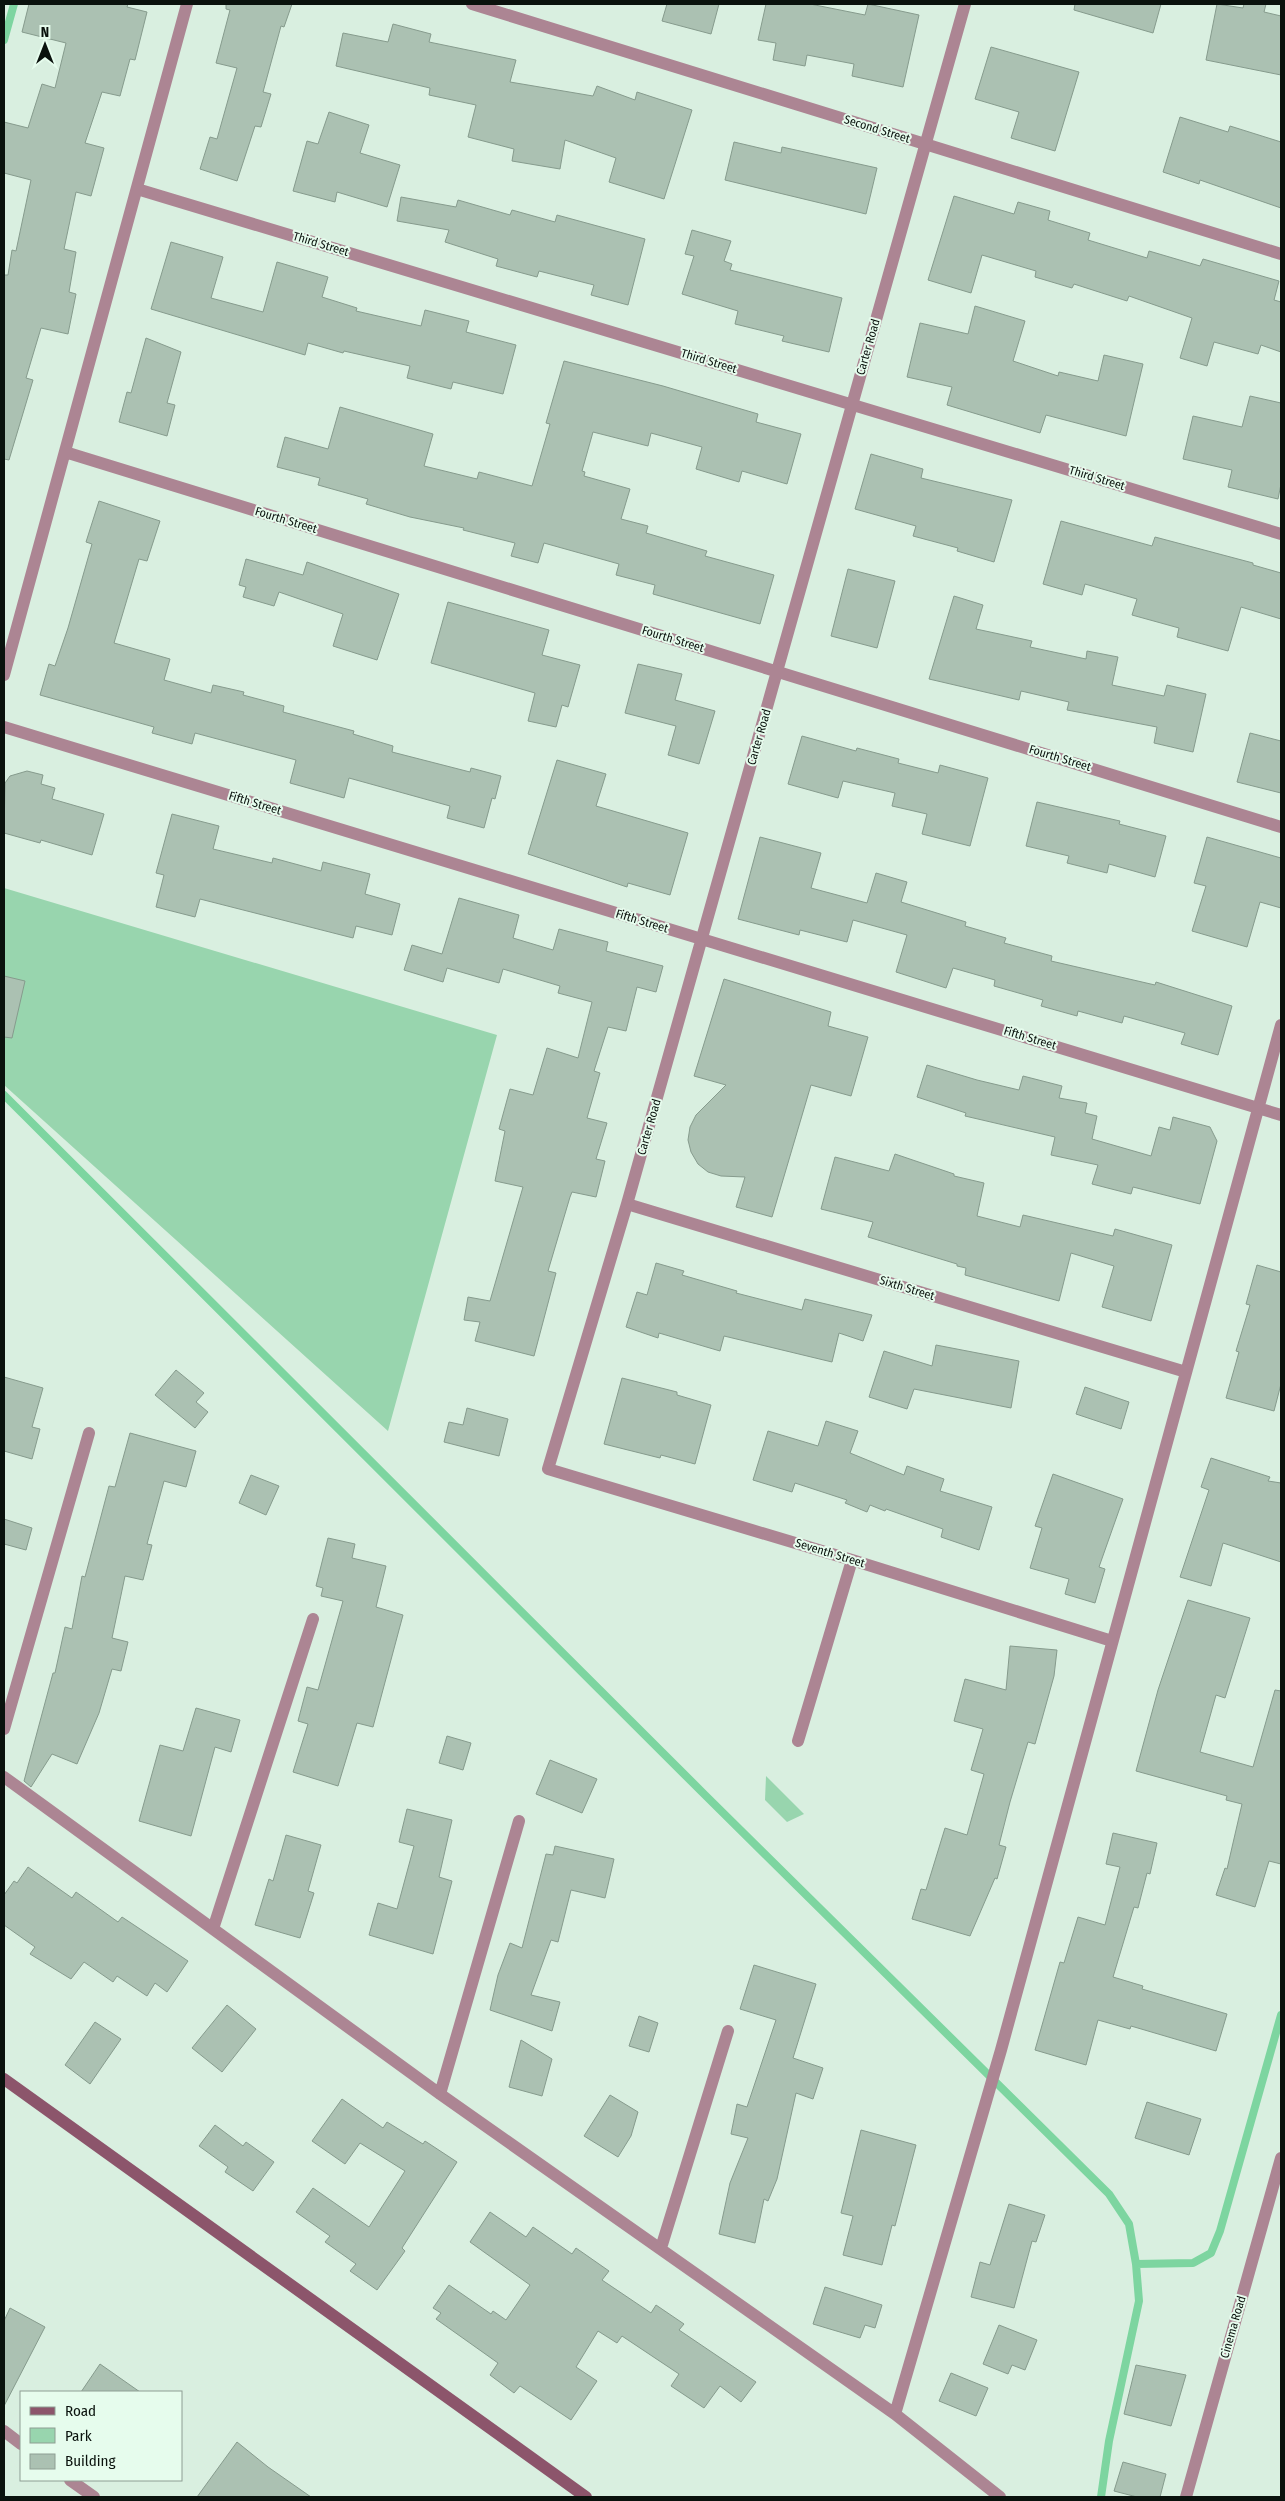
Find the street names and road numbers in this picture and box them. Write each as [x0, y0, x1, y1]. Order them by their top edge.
street label: Second Street [842, 112, 912, 146]
street label: Third Street [291, 229, 351, 259]
street label: Carter Road [853, 317, 883, 377]
street label: Third Street [679, 346, 739, 376]
street label: Third Street [1067, 463, 1127, 493]
street label: Fourth Street [253, 504, 319, 536]
street label: Fourth Street [640, 623, 706, 655]
street label: Carter Road [744, 707, 774, 767]
street label: Fourth Street [1027, 742, 1093, 774]
street label: Fifth Street [227, 788, 283, 818]
street label: Fifth Street [614, 906, 670, 936]
street label: Fifth Street [1002, 1023, 1058, 1053]
street label: Carter Road [634, 1097, 664, 1157]
street label: Sixth Street [878, 1273, 936, 1303]
street label: Seventh Street [794, 1536, 867, 1570]
street label: Cinema Road [1217, 2294, 1249, 2360]

